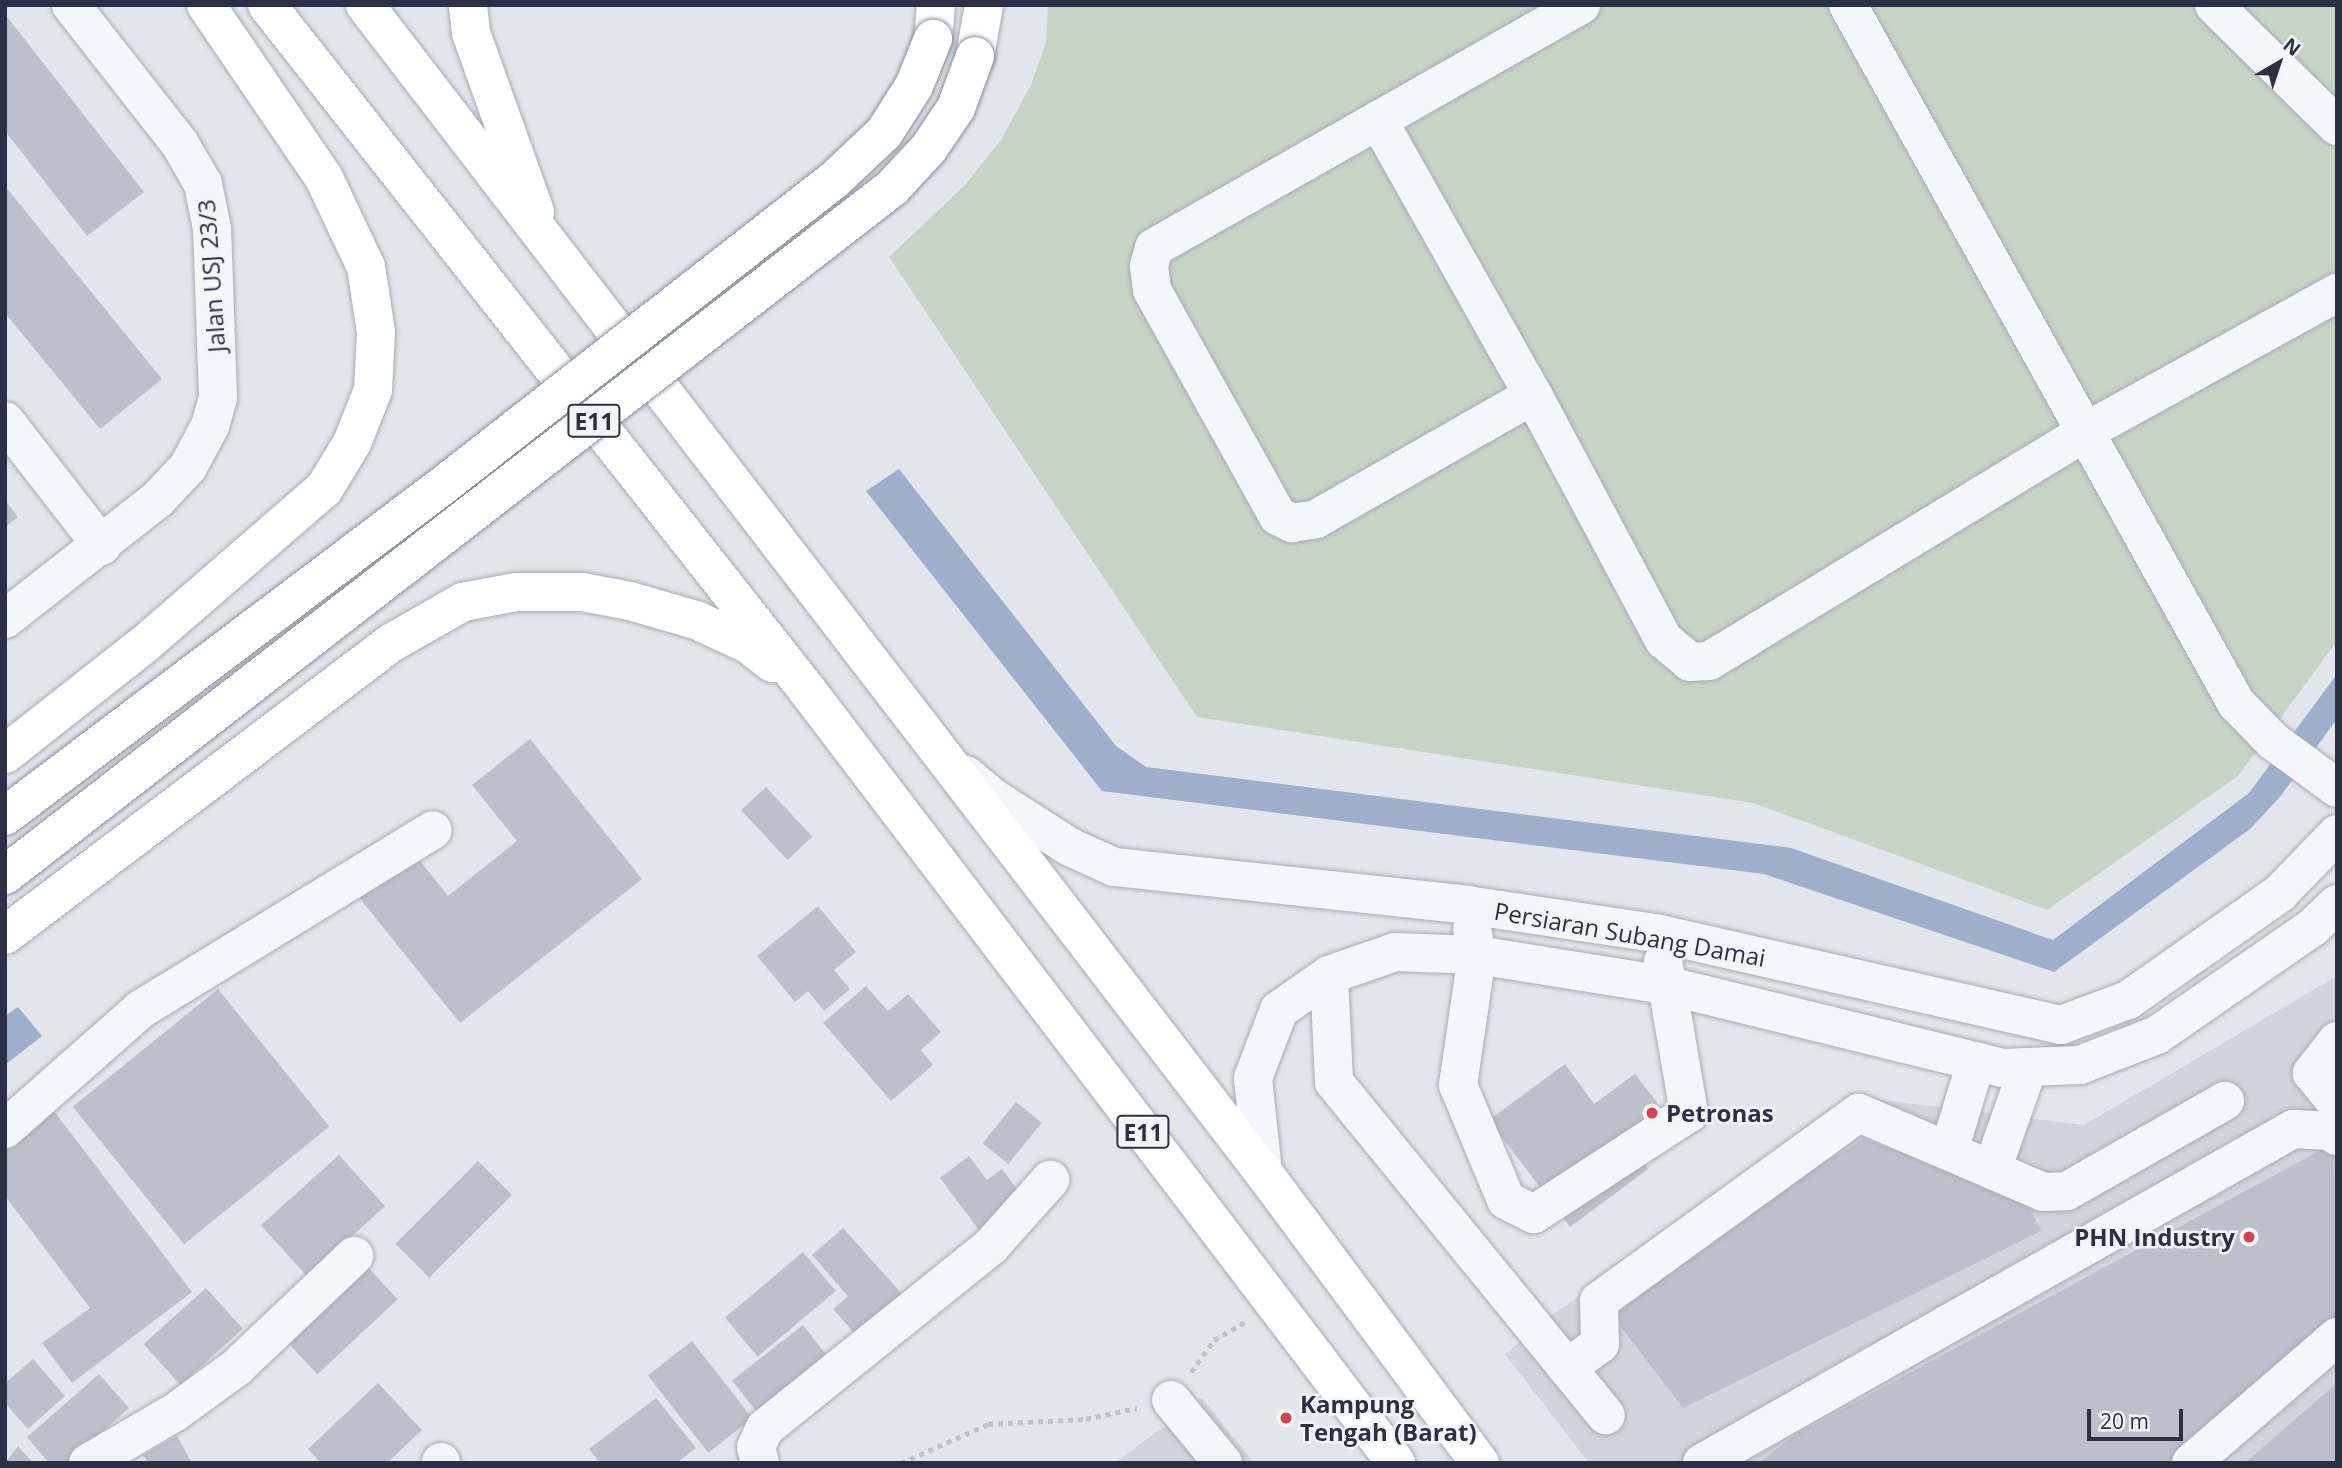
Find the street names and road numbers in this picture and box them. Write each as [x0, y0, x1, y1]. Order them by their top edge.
street label: Jalan USJ 23/3 [191, 198, 231, 354]
road number: E11 [566, 402, 622, 440]
street label: Persiaran Subang Damai [1492, 896, 1768, 972]
road number: E11 [1115, 1112, 1171, 1152]

